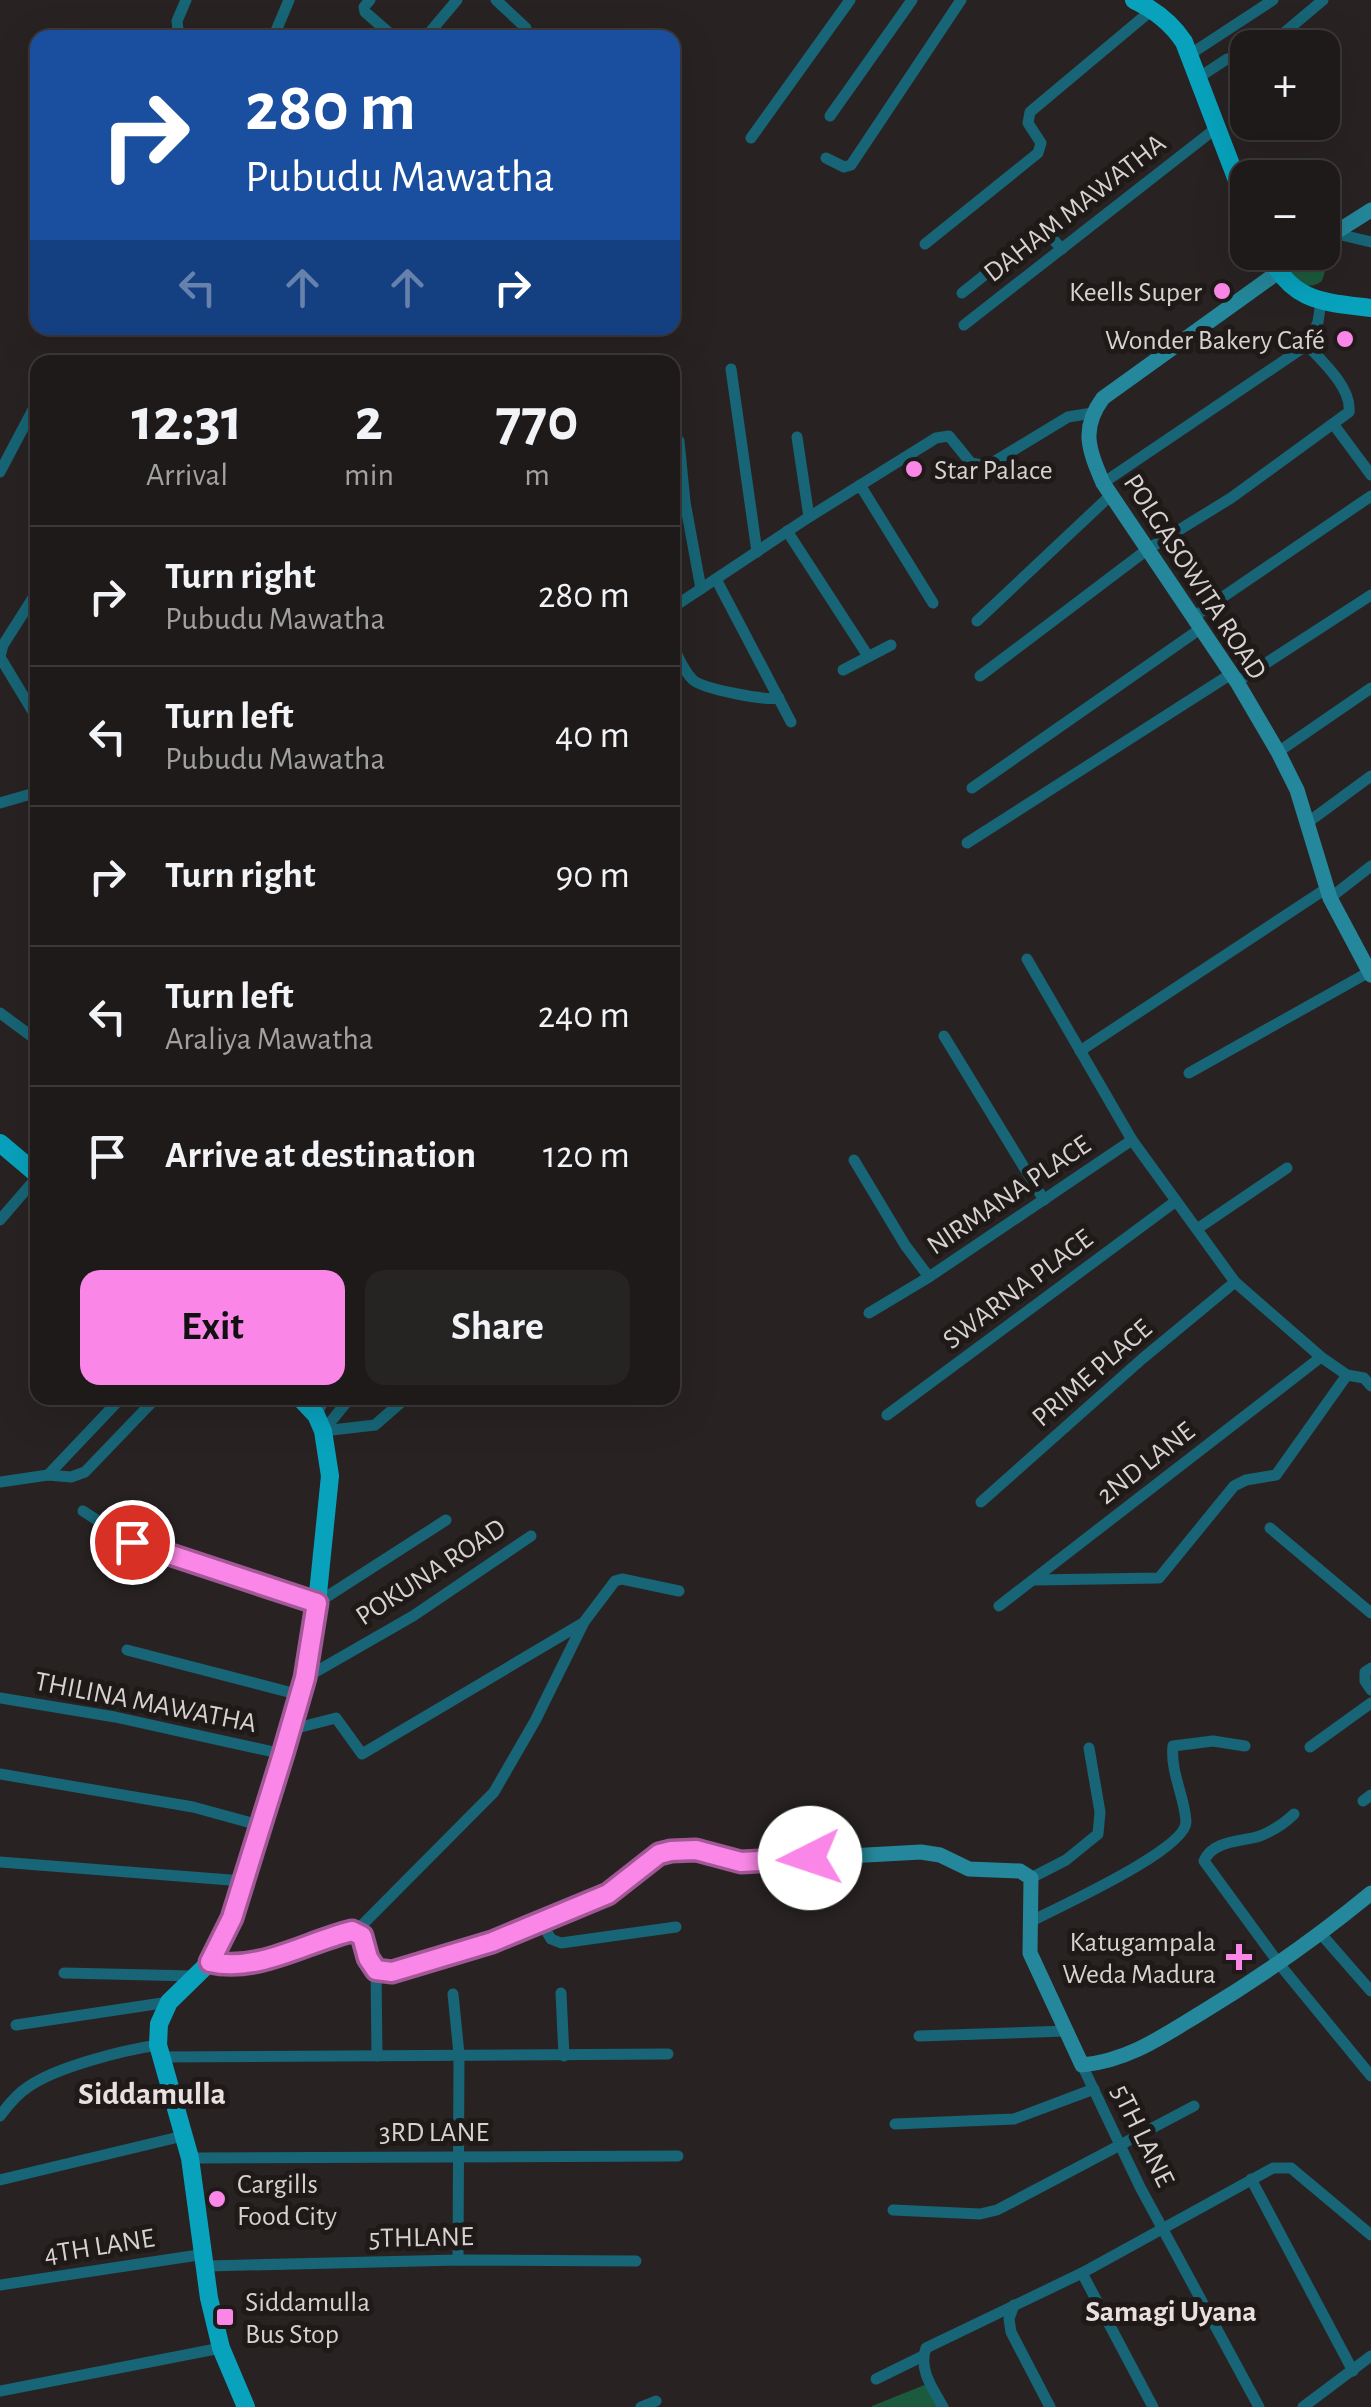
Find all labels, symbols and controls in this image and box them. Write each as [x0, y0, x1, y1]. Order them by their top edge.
map controls [1230, 30, 1340, 270]
button: + [1230, 30, 1340, 140]
icon: right [80, 70, 210, 200]
text: 280 m [245, 73, 416, 143]
street label: DAHAM MAWATHA [979, 129, 1171, 288]
text: Pubudu Mawatha [245, 155, 555, 200]
button: − [1230, 160, 1340, 270]
icon: left [170, 260, 225, 315]
icon: ahead [275, 260, 330, 315]
icon: ahead [380, 260, 435, 315]
icon: right [485, 260, 540, 315]
place label: Keells Super [1069, 279, 1202, 307]
marker: Keells Super [1211, 280, 1233, 302]
place label: Wonder Bakery Café [1105, 327, 1325, 355]
marker: Wonder Bakery Café [1334, 328, 1356, 350]
text: 12:31 [131, 391, 243, 451]
text: 2 [355, 391, 383, 451]
text: 770 [495, 391, 578, 451]
place label: Star Palace [934, 457, 1053, 485]
marker: Star Palace [903, 458, 925, 480]
text: Arrival [146, 459, 228, 491]
text: min [344, 459, 394, 491]
text: m [524, 459, 550, 491]
street label: POLGASOWITA ROAD [1118, 469, 1271, 685]
text: Turn right [165, 558, 315, 596]
icon: right [80, 569, 135, 624]
text: 280 m [538, 577, 630, 615]
text: Pubudu Mawatha [165, 603, 385, 635]
text: Turn left [165, 698, 293, 736]
icon: left [80, 709, 135, 764]
text: 40 m [555, 717, 630, 755]
text: Pubudu Mawatha [165, 743, 385, 775]
icon: right [80, 849, 135, 904]
text: Turn right [165, 857, 315, 895]
text: 90 m [555, 857, 630, 895]
text: Turn left [165, 978, 293, 1016]
icon: left [80, 989, 135, 1044]
text: 240 m [538, 997, 630, 1035]
text: Araliya Mawatha [165, 1023, 374, 1055]
icon: arrive [80, 1129, 135, 1184]
street label: NIRMANA PLACE [922, 1131, 1096, 1261]
text: Arrive at destination [165, 1137, 476, 1175]
text: 120 m [543, 1137, 630, 1175]
street label: SWARNA PLACE [938, 1224, 1098, 1355]
button: Exit [80, 1270, 345, 1385]
button: Share [365, 1270, 630, 1385]
street label: PRIME PLACE [1027, 1314, 1157, 1433]
street label: 2ND LANE [1092, 1417, 1200, 1510]
pin [90, 1500, 175, 1585]
street label: POKUNA ROAD [351, 1514, 511, 1631]
icon: arrive [105, 1515, 160, 1570]
street label: THILINA MAWATHA [32, 1668, 259, 1738]
position arrow [758, 1806, 862, 1910]
place label: Katugampala Weda Madura [1062, 1929, 1216, 1989]
marker: Katugampala Weda Madura [1226, 1944, 1252, 1970]
district label: Siddamulla [78, 2078, 226, 2110]
street label: 5TH LANE [1106, 2080, 1179, 2191]
street label: 3RD LANE [379, 2119, 489, 2147]
place label: Cargills Food City [237, 2171, 337, 2231]
marker: Cargills Food City [206, 2188, 228, 2210]
street label: 5THLANE [368, 2223, 474, 2253]
street label: 4TH LANE [42, 2224, 157, 2270]
place label: Siddamulla Bus Stop [245, 2289, 370, 2349]
district label: Samagi Uyana [1085, 2297, 1257, 2327]
marker: Siddamulla Bus Stop [214, 2306, 236, 2328]

